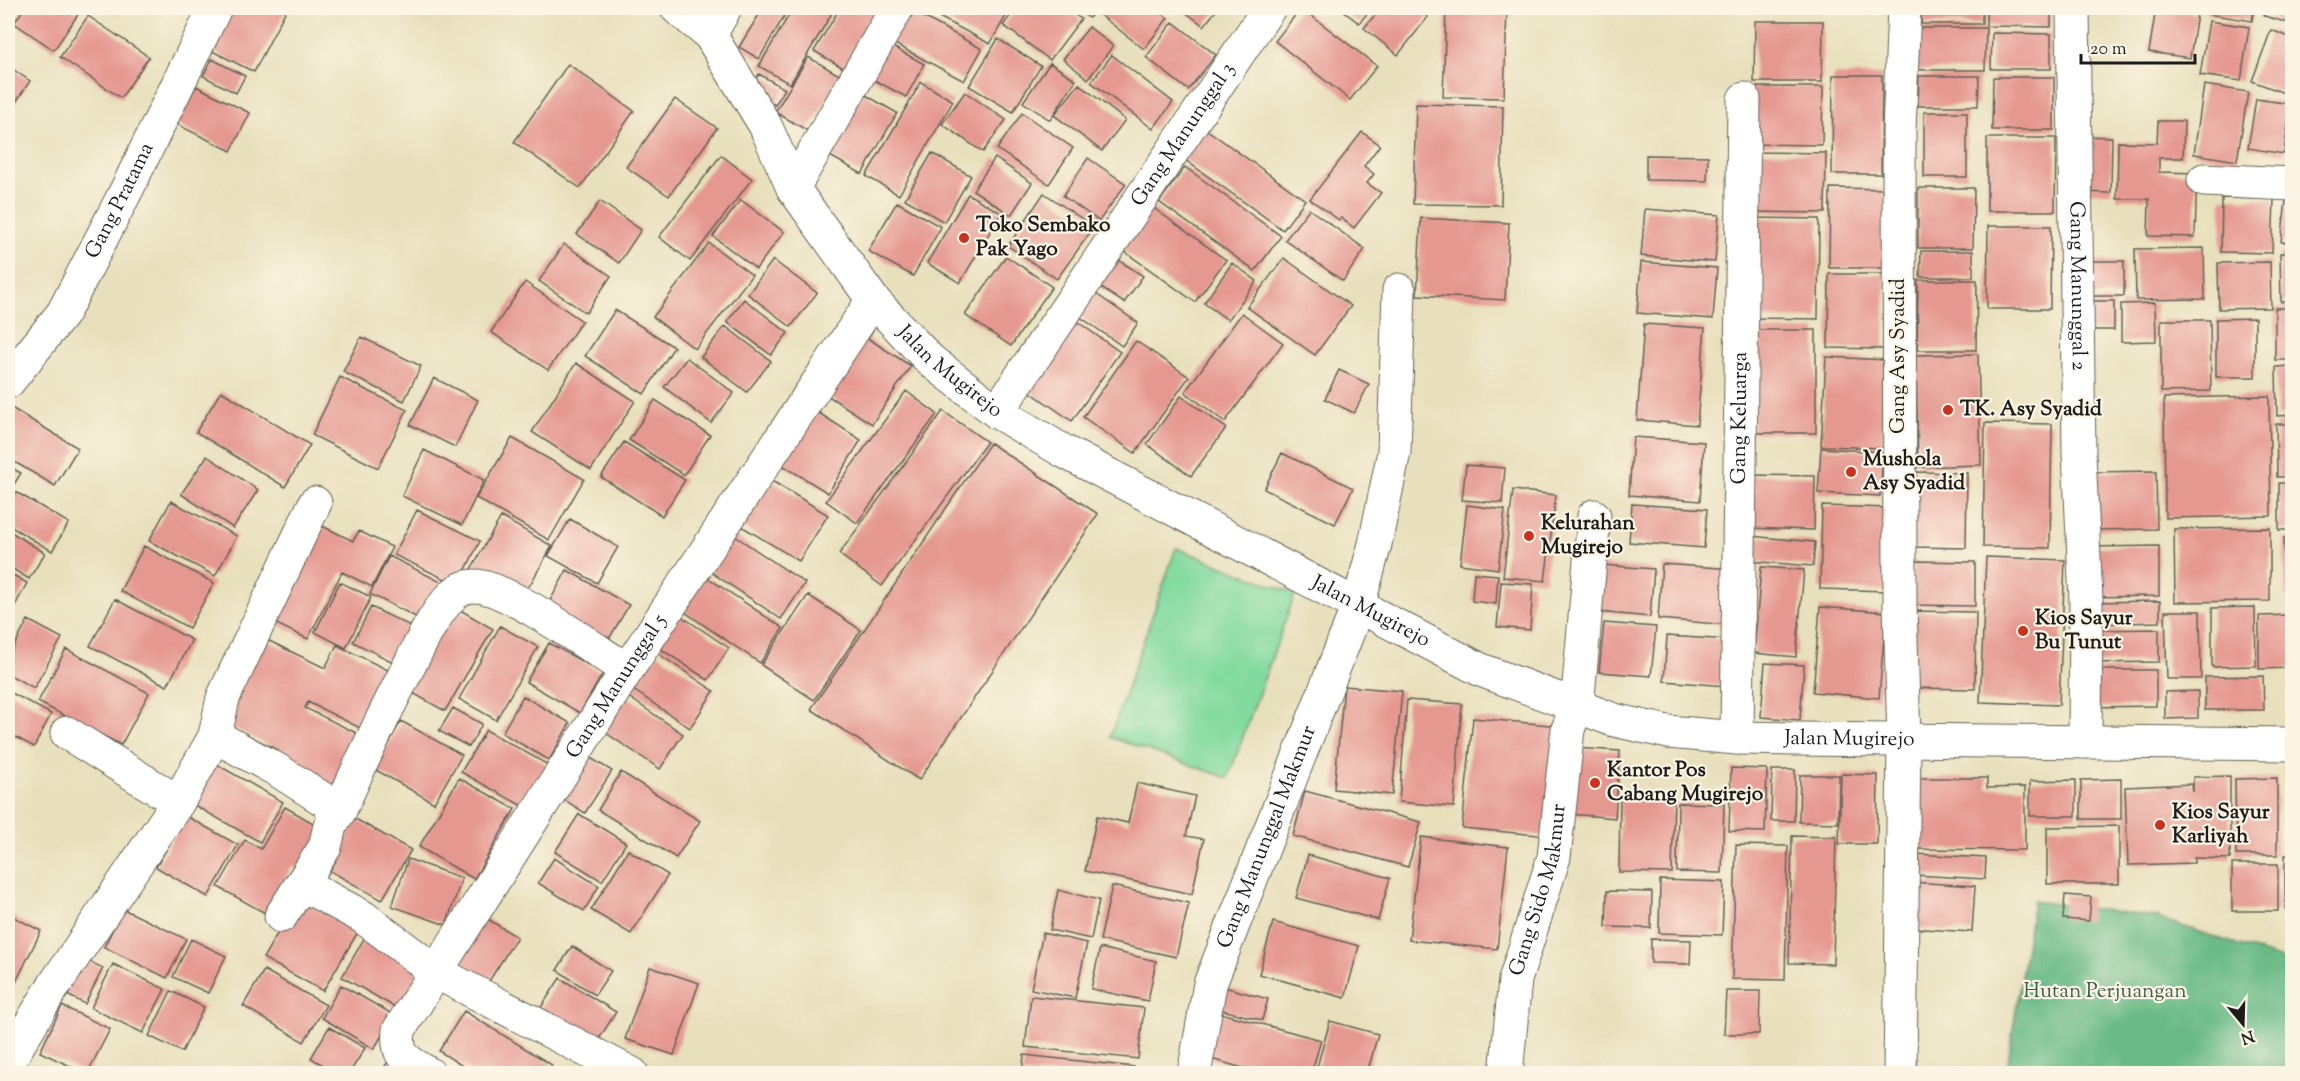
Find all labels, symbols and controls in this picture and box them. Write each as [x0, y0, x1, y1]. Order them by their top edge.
scale bar [2081, 27, 2195, 65]
text: 20 m [2090, 37, 2127, 63]
street label: Gang Manunggal 3 [1124, 57, 1243, 213]
street label: Gang Pratama [78, 138, 162, 264]
street label: Gang Manunggal 2 [2061, 201, 2093, 371]
place label: Toko Sembako Pak Yago [976, 211, 1111, 265]
marker: Toko Sembako Pak Yago [957, 231, 971, 245]
street label: Gang Asy Syadid [1884, 278, 1914, 434]
street label: Jalan Mugirejo [889, 318, 1008, 426]
street label: Gang Keluarga [1725, 351, 1756, 485]
place label: TK. Asy Syadid [1960, 395, 2102, 425]
marker: TK. Asy Syadid [1941, 403, 1955, 417]
place label: Mushola Asy Syadid [1863, 445, 1965, 499]
marker: Mushola Asy Syadid [1844, 465, 1858, 479]
place label: Kelurahan Mugirejo [1541, 509, 1635, 563]
marker: Kelurahan Mugirejo [1522, 529, 1536, 543]
street label: Jalan Mugirejo [1305, 568, 1435, 656]
place label: Kios Sayur Bu Tunut [2035, 604, 2133, 658]
street label: Gang Manunggal 5 [559, 609, 675, 765]
marker: Kios Sayur Bu Tunut [2016, 624, 2030, 638]
street label: Gang Manunggal Makmur [1210, 721, 1325, 953]
street label: Jalan Mugirejo [1783, 724, 1915, 755]
place label: Kantor Pos Cabang Mugirejo [1607, 756, 1764, 810]
marker: Kantor Pos Cabang Mugirejo [1588, 776, 1602, 790]
place label: Kios Sayur Karliyah [2172, 798, 2270, 852]
street label: Gang Sido Makmur [1502, 802, 1575, 980]
marker: Kios Sayur Karliyah [2153, 818, 2167, 832]
park label: Hutan Perjuangan [2023, 977, 2187, 1007]
north arrow [2213, 994, 2273, 1054]
text: N [2237, 1023, 2257, 1049]

